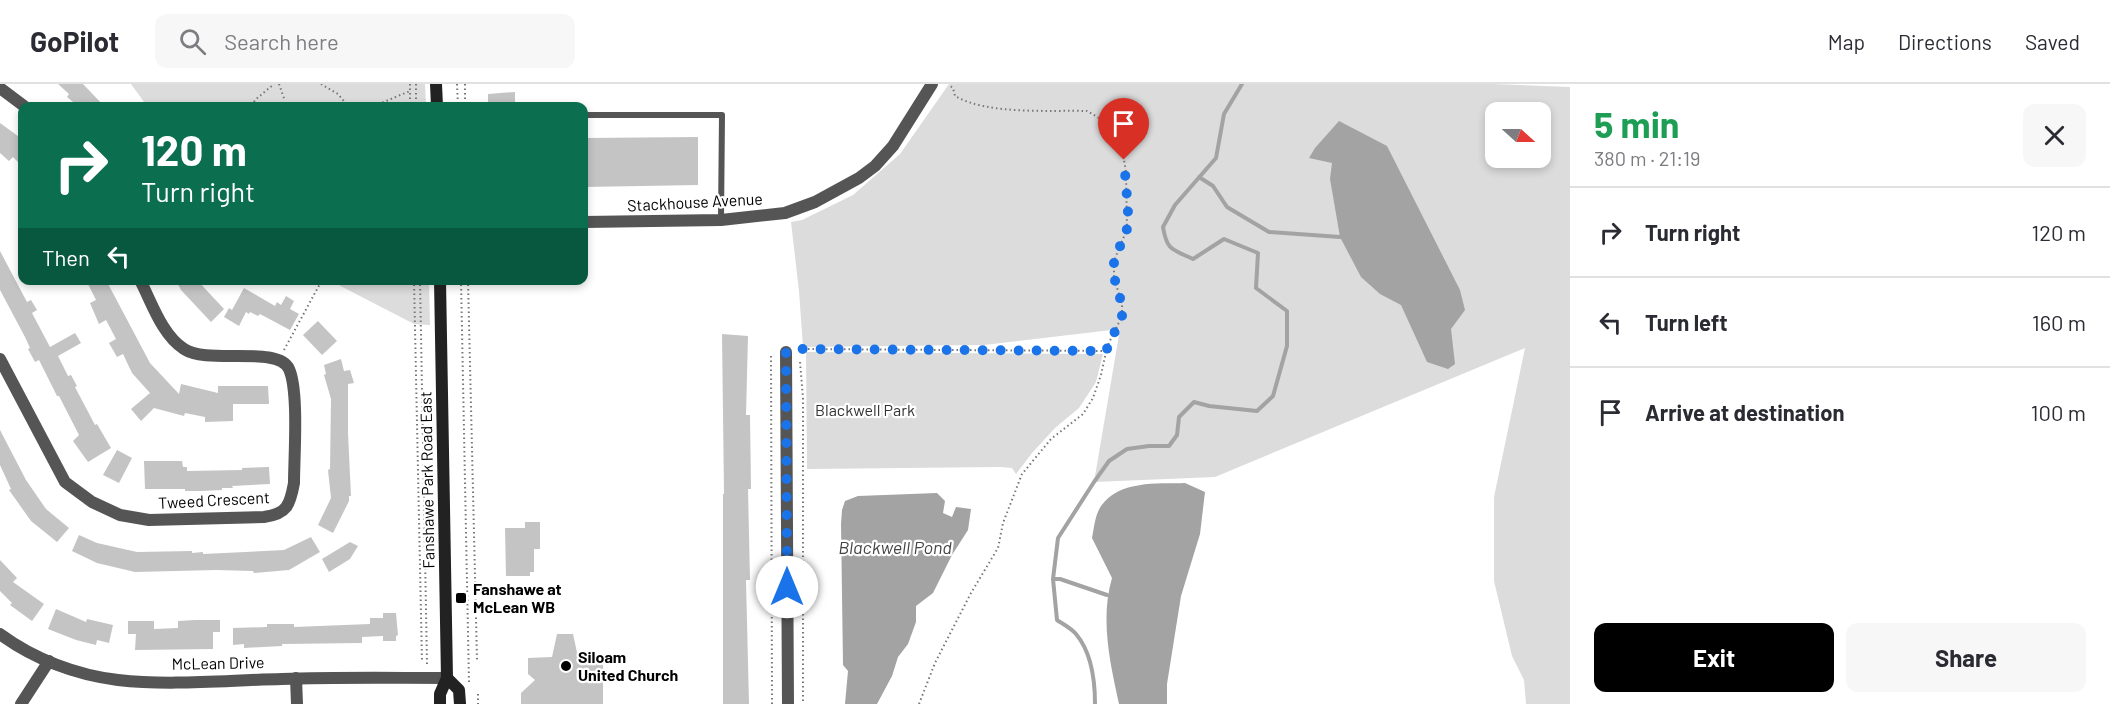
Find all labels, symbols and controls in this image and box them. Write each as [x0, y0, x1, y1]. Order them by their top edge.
search box [155, 14, 575, 68]
text: GoPilot [30, 24, 119, 58]
icon: search [176, 25, 209, 58]
text: Search here [224, 28, 339, 54]
text: Map [1828, 29, 1865, 54]
text: Directions [1898, 29, 1992, 54]
text: Saved [2025, 29, 2080, 54]
pin [1098, 98, 1149, 160]
north arrow [1485, 102, 1551, 168]
map controls [1485, 102, 1551, 168]
text: 5 min [1594, 102, 1680, 145]
button: close [2023, 104, 2086, 167]
icon: arrive [1107, 107, 1140, 140]
text: 120 m [141, 124, 247, 174]
icon: right [42, 126, 120, 204]
text: 380 m · 21:19 [1594, 146, 1700, 170]
text: Turn right [141, 175, 255, 207]
street label: Stackhouse Avenue [627, 188, 763, 215]
icon: right [1594, 216, 1627, 249]
text: Turn right [1645, 219, 1740, 245]
text: 120 m [2031, 219, 2086, 245]
icon: left [102, 240, 135, 273]
text: Then [42, 244, 90, 270]
icon: left [1594, 306, 1627, 339]
text: Turn left [1645, 309, 1728, 335]
text: 160 m [2032, 309, 2086, 335]
street label: Fanshawe Park Road East [415, 391, 438, 569]
icon: arrive [1594, 396, 1627, 429]
text: Arrive at destination [1645, 399, 1844, 425]
text: 100 m [2031, 399, 2086, 425]
park label: Blackwell Park [815, 400, 915, 419]
street label: Tweed Crescent [158, 487, 270, 512]
water label: Blackwell Pond [838, 536, 952, 558]
position arrow [755, 555, 819, 619]
place label: Fanshawe at McLean WB [473, 579, 562, 616]
marker: Fanshawe at McLean WB [454, 591, 468, 605]
button: Exit [1594, 623, 1834, 692]
button: Share [1846, 623, 2086, 692]
place label: Siloam United Church [578, 647, 678, 684]
street label: McLean Drive [171, 652, 265, 673]
marker: Siloam United Church [559, 659, 573, 673]

